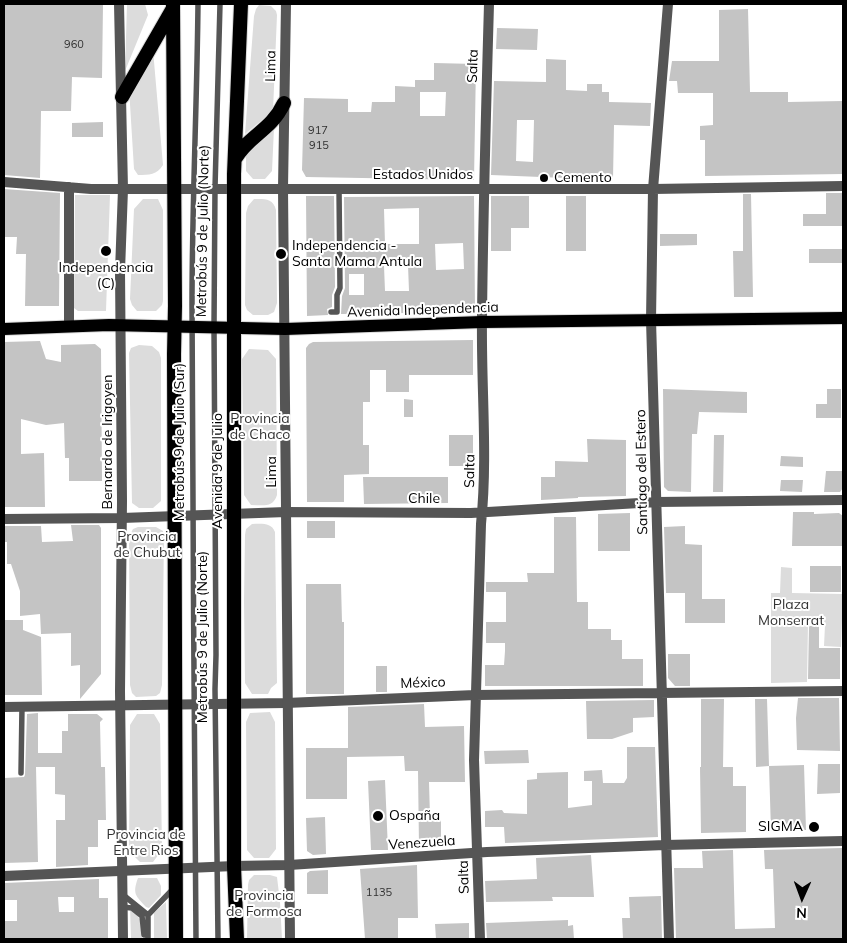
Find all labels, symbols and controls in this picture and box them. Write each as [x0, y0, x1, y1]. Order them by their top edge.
house number: 960 [64, 38, 84, 52]
street label: Salta [464, 49, 482, 83]
street label: Lima [262, 50, 280, 82]
house number: 917 [308, 124, 328, 138]
house number: 915 [309, 139, 329, 153]
street label: Metrobús 9 de Julio (Norte) [193, 145, 213, 317]
street label: Estados Unidos [373, 167, 473, 183]
place label: Cemento [554, 170, 612, 186]
marker: Cemento [538, 172, 550, 184]
place label: Independencia - Santa Mama Antula [292, 238, 422, 270]
marker: Independencia (C) [99, 244, 113, 258]
marker: Independencia - Santa Mama Antula [274, 247, 288, 261]
place label: Independencia (C) [59, 260, 153, 292]
street label: Avenida Independencia [347, 299, 499, 321]
street label: Metrobús 9 de Julio (Sur) [172, 363, 188, 521]
street label: Bernardo de Irigoyen [100, 374, 116, 510]
street label: Santiago del Estero [633, 409, 651, 535]
park label: Provincia de Chaco [230, 411, 290, 444]
street label: Avenida 9 de Julio [210, 413, 226, 529]
street label: Salta [461, 454, 479, 488]
street label: Lima [264, 456, 280, 488]
street label: Chile [408, 491, 440, 507]
park label: Provincia de Chubut [114, 529, 180, 562]
street label: Metrobús 9 de Julio (Norte) [195, 551, 211, 723]
park label: Plaza Monserrat [758, 597, 824, 630]
street label: México [400, 674, 446, 692]
place label: Ospaña [389, 808, 440, 824]
marker: Ospaña [371, 809, 385, 823]
place label: SIGMA [758, 819, 803, 835]
marker: SIGMA [807, 820, 821, 834]
park label: Provincia de Entre Rios [106, 827, 186, 860]
street label: Venezuela [388, 832, 456, 854]
street label: Salta [455, 860, 473, 894]
north arrow [777, 873, 827, 923]
house number: 1135 [366, 886, 392, 900]
park label: Provincia de Formosa [226, 888, 302, 920]
text: N [796, 904, 807, 922]

